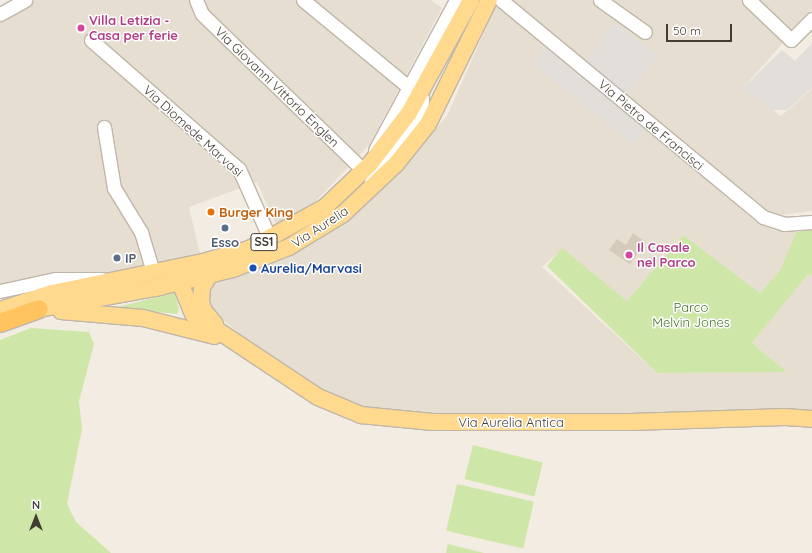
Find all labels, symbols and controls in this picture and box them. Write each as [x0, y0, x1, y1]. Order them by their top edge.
place label: Villa Letizia - Casa per ferie [89, 13, 178, 44]
scale bar [668, 16, 734, 42]
marker: Villa Letizia - Casa per ferie [76, 23, 86, 33]
text: 50 m [673, 23, 701, 38]
street label: Via Giovanni Vittorio Englen [212, 24, 342, 150]
street label: Via Pietro de Francisci [595, 76, 707, 174]
street label: Via Diomede Marvasi [140, 82, 246, 180]
street label: Via Aurelia [289, 203, 351, 251]
place label: Burger King [219, 204, 293, 220]
marker: Burger King [206, 207, 216, 217]
marker: Esso [220, 223, 230, 233]
road number: SS1 [250, 232, 278, 252]
place label: Esso [211, 234, 239, 250]
place label: Il Casale nel Parco [637, 240, 696, 271]
place label: IP [125, 250, 136, 266]
marker: Il Casale nel Parco [624, 250, 634, 260]
marker: IP [112, 253, 122, 263]
place label: Aurelia/Marvasi [261, 260, 362, 276]
marker: Aurelia/Marvasi [248, 263, 258, 273]
park label: Parco Melvin Jones [652, 300, 730, 331]
street label: Via Aurelia Antica [458, 414, 564, 430]
north arrow [16, 497, 56, 537]
text: N [32, 498, 40, 512]

